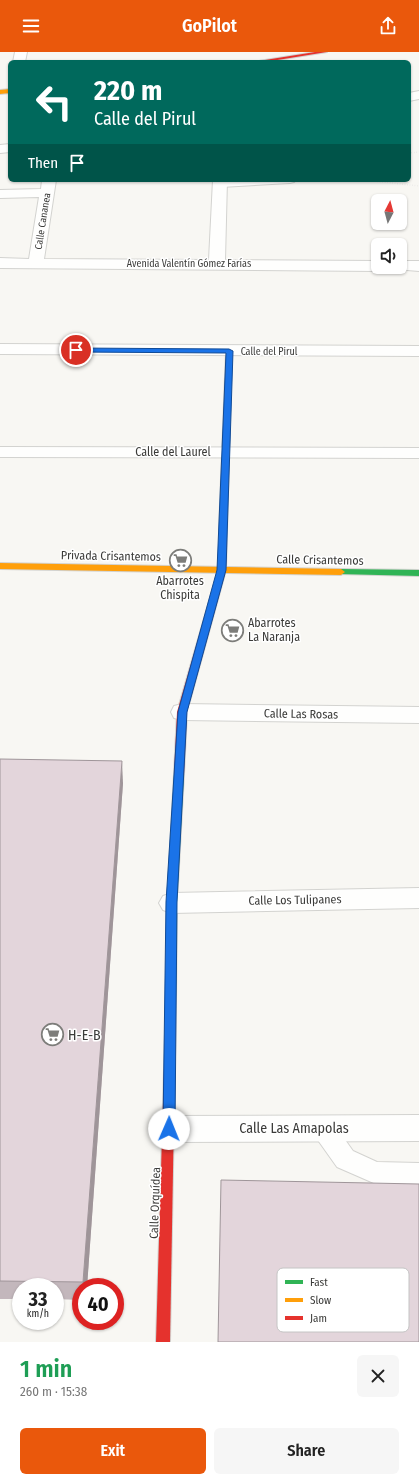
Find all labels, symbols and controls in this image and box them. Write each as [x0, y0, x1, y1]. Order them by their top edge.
icon: menu [20, 15, 42, 37]
text: GoPilot [182, 15, 237, 37]
icon: share [377, 15, 399, 37]
text: 220 m [94, 74, 162, 107]
icon: left [28, 76, 80, 128]
text: Calle del Pirul [94, 108, 196, 130]
icon: arrive [66, 152, 88, 174]
text: Then [28, 154, 58, 172]
street label: Calle Cananea [33, 192, 53, 250]
north arrow [371, 194, 407, 230]
map controls [371, 194, 407, 274]
button: sound [371, 238, 407, 274]
street label: Avenida Valentín Gómez Farías [127, 257, 251, 270]
pin [59, 333, 93, 367]
icon: arrive [65, 339, 87, 361]
street label: Calle del Pirul [241, 346, 298, 358]
street label: Calle del Laurel [135, 445, 211, 459]
supermarket icon: Abarrotes Chispita [167, 547, 193, 573]
street label: Privada Crisantemos [61, 548, 161, 564]
street label: Calle Crisantemos [276, 552, 364, 568]
place label: Abarrotes Chispita [156, 574, 204, 602]
place label: Abarrotes La Naranja [248, 616, 300, 644]
supermarket icon: Abarrotes La Naranja [219, 617, 245, 643]
street label: Calle Las Rosas [264, 706, 338, 722]
street label: Calle Los Tulipanes [248, 892, 342, 908]
supermarket icon: H-E-B [40, 1022, 66, 1048]
place label: H-E-B [68, 1027, 101, 1044]
position arrow [148, 1108, 190, 1150]
street label: Calle Las Amapolas [239, 1120, 349, 1137]
street label: Calle Orquídea [147, 1167, 163, 1239]
legend [277, 1268, 409, 1332]
text: Fast [310, 1276, 328, 1289]
speed limit sign: 40 [72, 1278, 124, 1330]
text: 33 [29, 1287, 47, 1311]
text: Slow [310, 1294, 331, 1307]
text: km/h [27, 1308, 49, 1320]
text: Jam [310, 1312, 327, 1325]
text: 1 min [20, 1355, 72, 1383]
button: close [357, 1355, 399, 1397]
text: 260 m · 15:38 [20, 1384, 87, 1399]
button: Exit [20, 1428, 206, 1474]
button: Share [214, 1428, 399, 1474]

